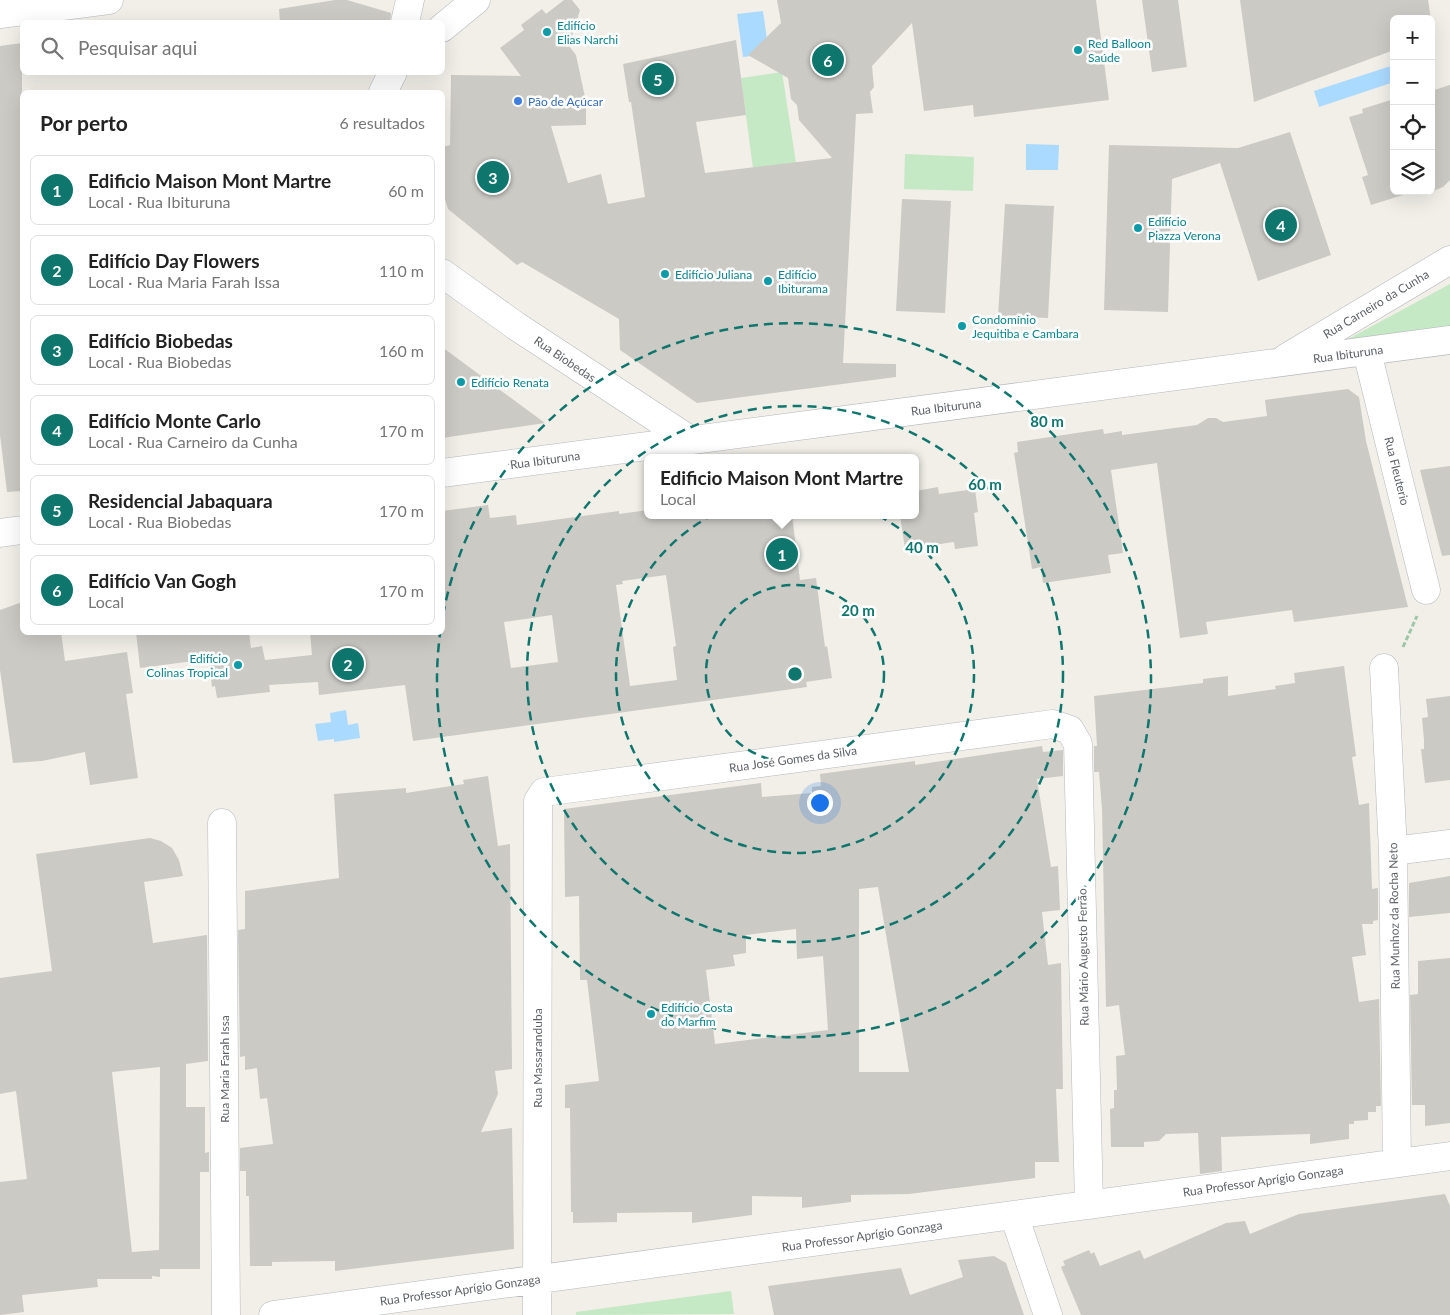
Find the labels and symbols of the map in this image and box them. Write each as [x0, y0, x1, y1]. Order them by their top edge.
place label: Edifício Elias Narchi [557, 18, 618, 47]
marker: Edifício Elias Narchi [541, 26, 553, 38]
place label: Red Balloon Saúde [1088, 36, 1151, 65]
pin: 6 [812, 41, 844, 79]
marker: Red Balloon Saúde [1072, 44, 1084, 56]
pin: 5 [642, 60, 674, 98]
place label: Pão de Açúcar [528, 94, 604, 109]
marker: Pão de Açúcar [512, 95, 524, 107]
pin: 3 [477, 158, 509, 196]
pin: 4 [1265, 206, 1297, 244]
place label: Edifício Piazza Verona [1148, 214, 1221, 243]
marker: Edifício Piazza Verona [1132, 222, 1144, 234]
street label: Rua Carneiro da Cunha [1320, 266, 1432, 342]
place label: Edifício Juliana [675, 267, 752, 282]
place label: Edifício Ibiturama [778, 267, 828, 296]
marker: Edifício Juliana [659, 268, 671, 280]
marker: Edifício Ibiturama [762, 275, 774, 287]
place label: Condomínio Jequitiba e Cambara [972, 312, 1079, 341]
marker: Condomínio Jequitiba e Cambara [956, 320, 968, 332]
street label: Rua Biobedas [531, 333, 599, 385]
street label: Rua Ibituruna [1312, 342, 1384, 366]
place label: Edifício Renata [471, 375, 549, 390]
marker: Edifício Renata [455, 376, 467, 388]
street label: Rua Ibituruna [910, 395, 982, 419]
text: 80 m [1030, 412, 1064, 430]
street label: Rua Fleuterio [1381, 435, 1413, 507]
street label: Rua Ibituruna [509, 448, 581, 472]
text: 60 m [968, 475, 1002, 493]
pin: 1 [766, 535, 798, 573]
text: 40 m [905, 538, 939, 556]
text: 20 m [841, 601, 875, 619]
pin: 2 [332, 645, 364, 683]
place label: Edifício Colinas Tropical [146, 651, 228, 680]
marker: Edifício Colinas Tropical [232, 659, 244, 671]
centre of rings [786, 665, 804, 683]
street label: Rua José Gomes da Silva [728, 743, 858, 775]
your location [807, 790, 833, 816]
street label: Rua Munhoz da Rocha Neto [1385, 842, 1403, 990]
street label: Rua Mário Augusto Ferrão [1074, 888, 1092, 1026]
place label: Edifício Costa do Marfim [661, 1000, 733, 1029]
street label: Rua Massaranduba [530, 1008, 545, 1108]
marker: Edifício Costa do Marfim [645, 1008, 657, 1020]
street label: Rua Maria Farah Issa [217, 1015, 232, 1123]
street label: Rua Professor Aprígio Gonzaga [1182, 1162, 1344, 1200]
street label: Rua Professor Aprígio Gonzaga [781, 1217, 943, 1255]
street label: Rua Professor Aprígio Gonzaga [379, 1271, 541, 1309]

